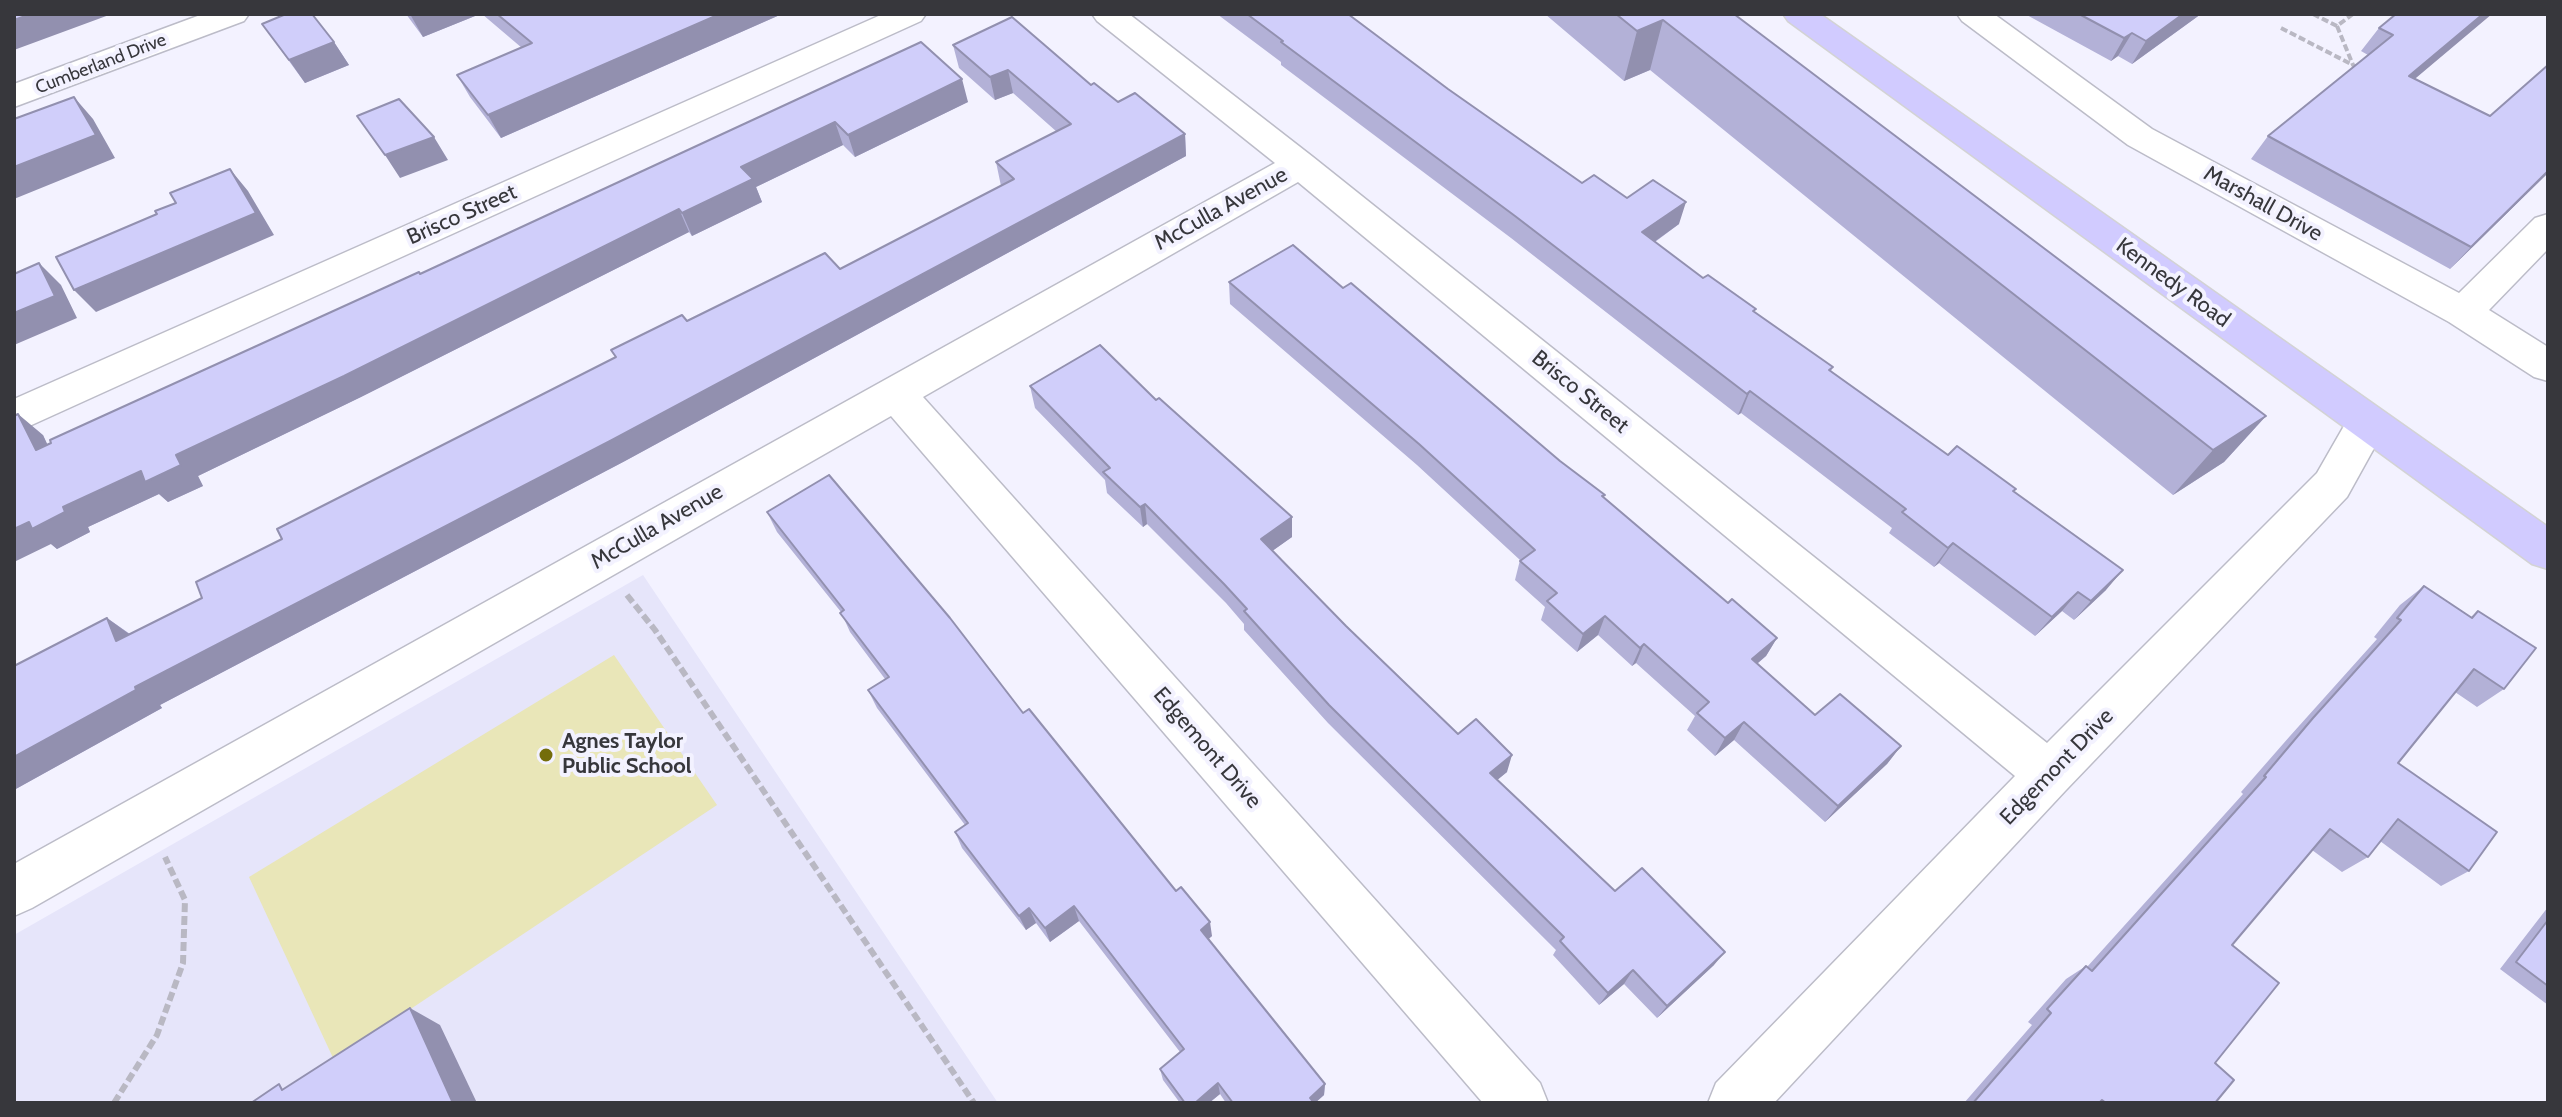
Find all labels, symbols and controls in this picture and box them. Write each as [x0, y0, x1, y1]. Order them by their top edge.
street label: Cumberland Drive [33, 29, 169, 99]
street label: Marshall Drive [2199, 161, 2327, 247]
street label: McCulla Avenue [1150, 162, 1292, 256]
street label: Brisco Street [403, 179, 521, 251]
street label: Kennedy Road [2111, 233, 2235, 333]
street label: Brisco Street [1526, 345, 1634, 439]
street label: McCulla Avenue [586, 479, 728, 575]
street label: Edgemont Drive [1147, 682, 1267, 814]
street label: Edgemont Drive [1995, 703, 2119, 831]
place label: Agnes Taylor Public School [562, 729, 691, 780]
marker: Agnes Taylor Public School [537, 746, 555, 764]

